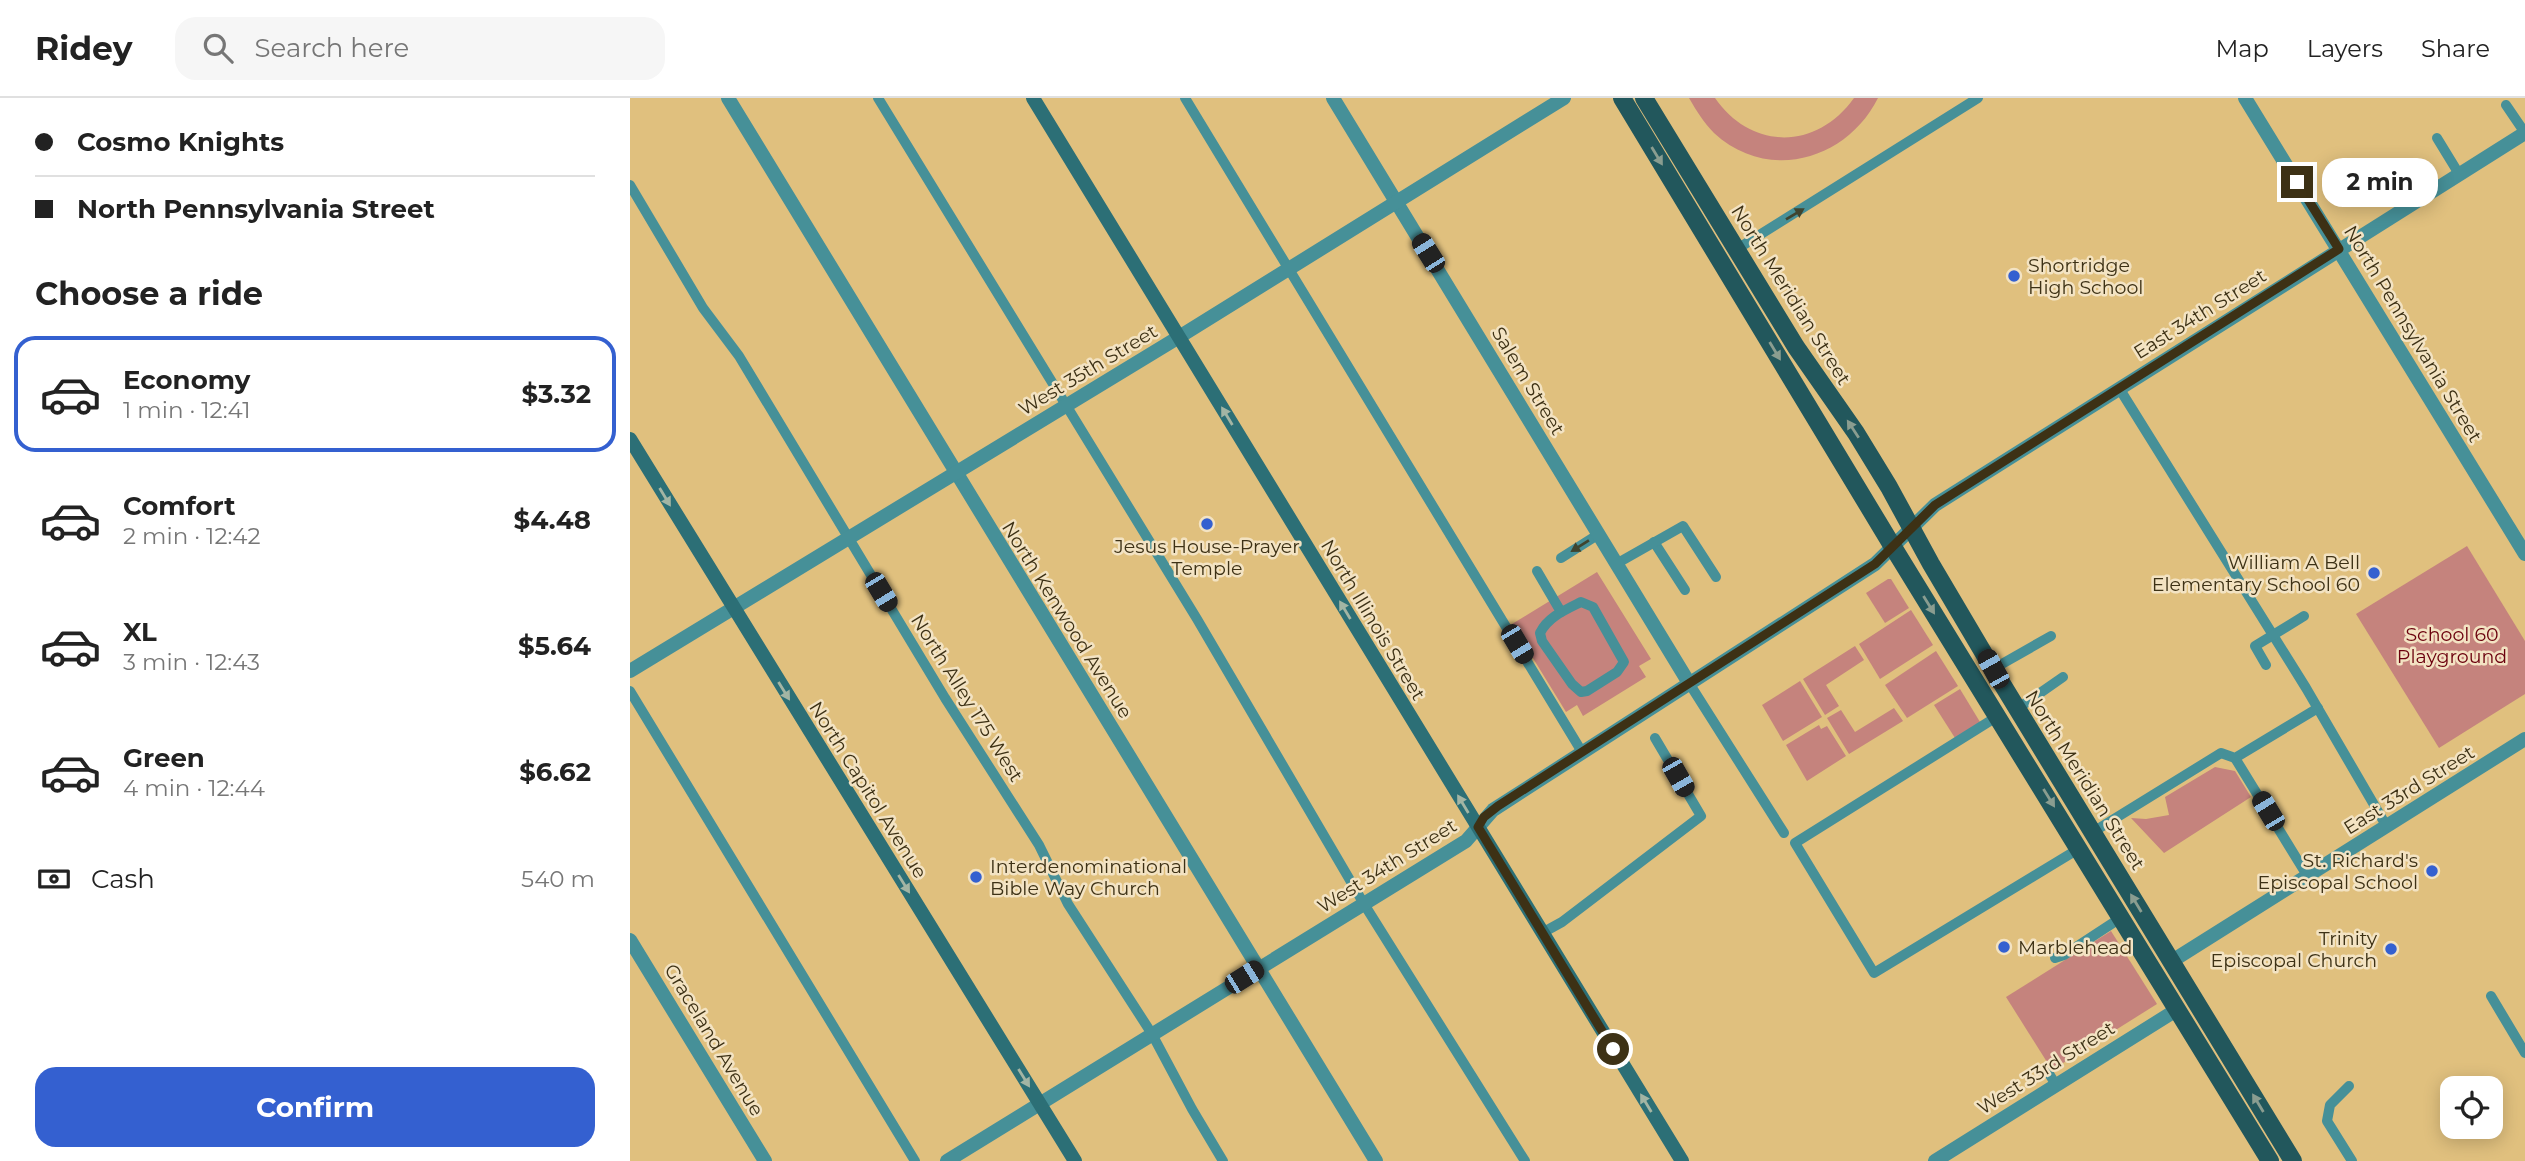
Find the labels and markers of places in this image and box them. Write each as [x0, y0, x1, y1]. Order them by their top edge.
place label: Shortridge High School [2028, 254, 2143, 299]
marker: Shortridge High School [2006, 268, 2022, 284]
marker: Jesus House-Prayer Temple [1199, 516, 1215, 532]
place label: Jesus House-Prayer Temple [1113, 535, 1300, 580]
place label: William A Bell Elementary School 60 [2152, 551, 2360, 596]
marker: William A Bell Elementary School 60 [2366, 565, 2382, 581]
place label: St. Richard's Episcopal School [2257, 849, 2418, 894]
place label: Interdenominational Bible Way Church [990, 855, 1187, 900]
marker: St. Richard's Episcopal School [2424, 863, 2440, 879]
marker: Interdenominational Bible Way Church [968, 869, 984, 885]
place label: Trinity Episcopal Church [2211, 927, 2378, 972]
place label: Marblehead [2018, 936, 2132, 959]
marker: Marblehead [1996, 939, 2012, 955]
marker: Trinity Episcopal Church [2383, 941, 2399, 957]

